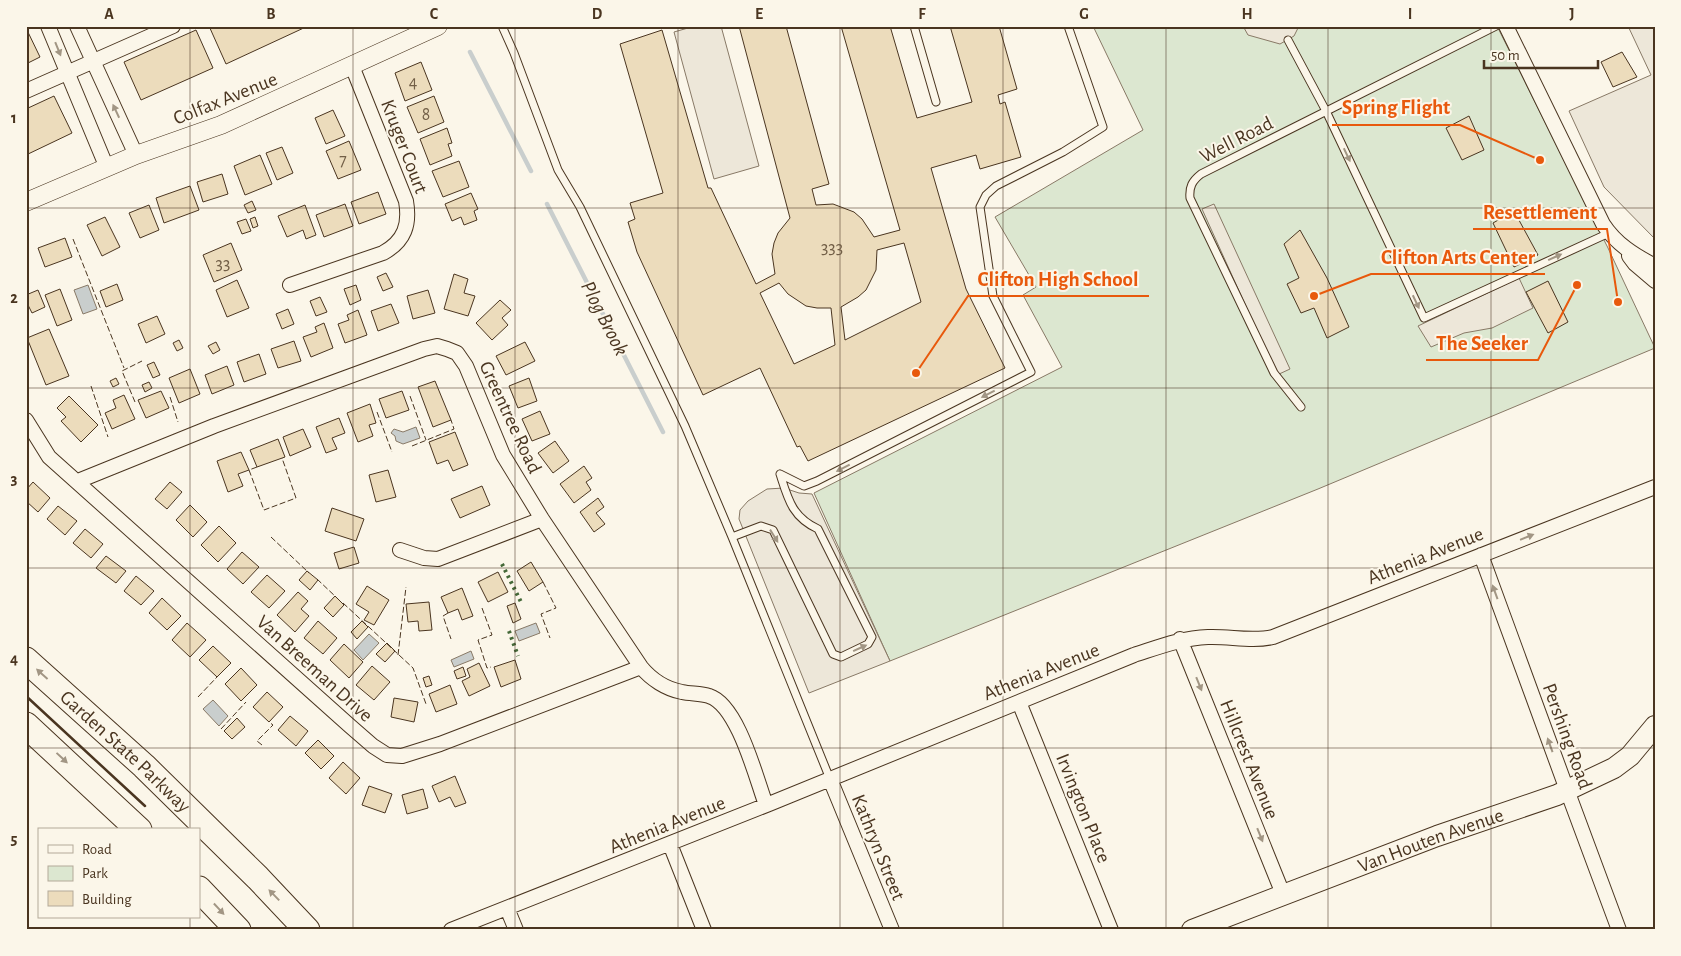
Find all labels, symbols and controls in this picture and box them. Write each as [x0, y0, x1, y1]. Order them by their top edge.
text: A [104, 6, 114, 22]
text: B [266, 6, 276, 22]
text: C [430, 6, 439, 22]
text: D [592, 6, 603, 22]
text: E [755, 6, 763, 22]
text: F [918, 6, 926, 22]
text: G [1079, 6, 1089, 22]
text: H [1241, 6, 1253, 22]
text: I [1408, 6, 1412, 22]
text: J [1569, 6, 1575, 22]
scale bar [1484, 38, 1597, 70]
one-way arrow [54, 42, 62, 57]
text: 50 m [1491, 48, 1520, 63]
street label: Colfax Avenue [171, 69, 280, 129]
house number: 4 [409, 74, 418, 92]
callout: Spring Flight [1332, 89, 1460, 125]
street label: Kruger Court [377, 97, 431, 197]
text: Spring Flight [1342, 97, 1450, 118]
one-way arrow [111, 104, 119, 118]
house number: 8 [422, 106, 430, 124]
text: 1 [11, 110, 17, 126]
street label: Well Road [1197, 113, 1276, 167]
one-way arrow [1343, 148, 1351, 162]
house number: 7 [339, 152, 347, 170]
callout: Resettlement [1473, 193, 1607, 229]
text: Resettlement [1483, 202, 1597, 223]
callout: Clifton Arts Center [1371, 238, 1545, 274]
house number: 333 [821, 239, 843, 257]
text: Clifton Arts Center [1381, 247, 1536, 268]
one-way arrow [1548, 253, 1562, 261]
house number: 33 [216, 255, 230, 273]
callout: Clifton High School [968, 260, 1149, 296]
text: Clifton High School [978, 269, 1138, 290]
water label: Plog Brook [577, 277, 632, 359]
text: 2 [10, 290, 18, 306]
one-way arrow [1412, 295, 1420, 309]
callout: The Seeker [1426, 324, 1538, 360]
text: The Seeker [1436, 333, 1529, 354]
street label: Greentree Road [475, 358, 545, 477]
one-way arrow [981, 390, 995, 398]
one-way arrow [836, 464, 851, 472]
text: 3 [11, 471, 18, 487]
street label: Athenia Avenue [1365, 524, 1486, 588]
one-way arrow [770, 529, 779, 542]
one-way arrow [1519, 532, 1534, 540]
one-way arrow [1491, 584, 1498, 599]
street label: Van Breeman Drive [252, 612, 376, 726]
street label: Athenia Avenue [981, 640, 1102, 704]
one-way arrow [853, 643, 867, 651]
text: 4 [10, 651, 18, 667]
one-way arrow [36, 668, 48, 680]
one-way arrow [1195, 677, 1203, 691]
street label: Pershing Road [1539, 681, 1595, 792]
street label: Garden State Parkway [56, 687, 194, 817]
street label: Hillcrest Avenue [1216, 697, 1282, 822]
one-way arrow [1546, 737, 1553, 752]
street label: Irvington Place [1052, 751, 1114, 866]
one-way arrow [56, 752, 68, 764]
street label: Kathryn Street [848, 791, 909, 904]
street label: Athenia Avenue [607, 793, 728, 857]
street label: Van Houten Avenue [1355, 805, 1506, 876]
legend [38, 828, 200, 918]
one-way arrow [1256, 828, 1264, 842]
text: 5 [11, 831, 18, 847]
text: Road [82, 842, 112, 857]
text: Park [82, 866, 108, 881]
one-way arrow [268, 889, 280, 901]
text: Building [82, 892, 132, 907]
one-way arrow [213, 903, 225, 915]

